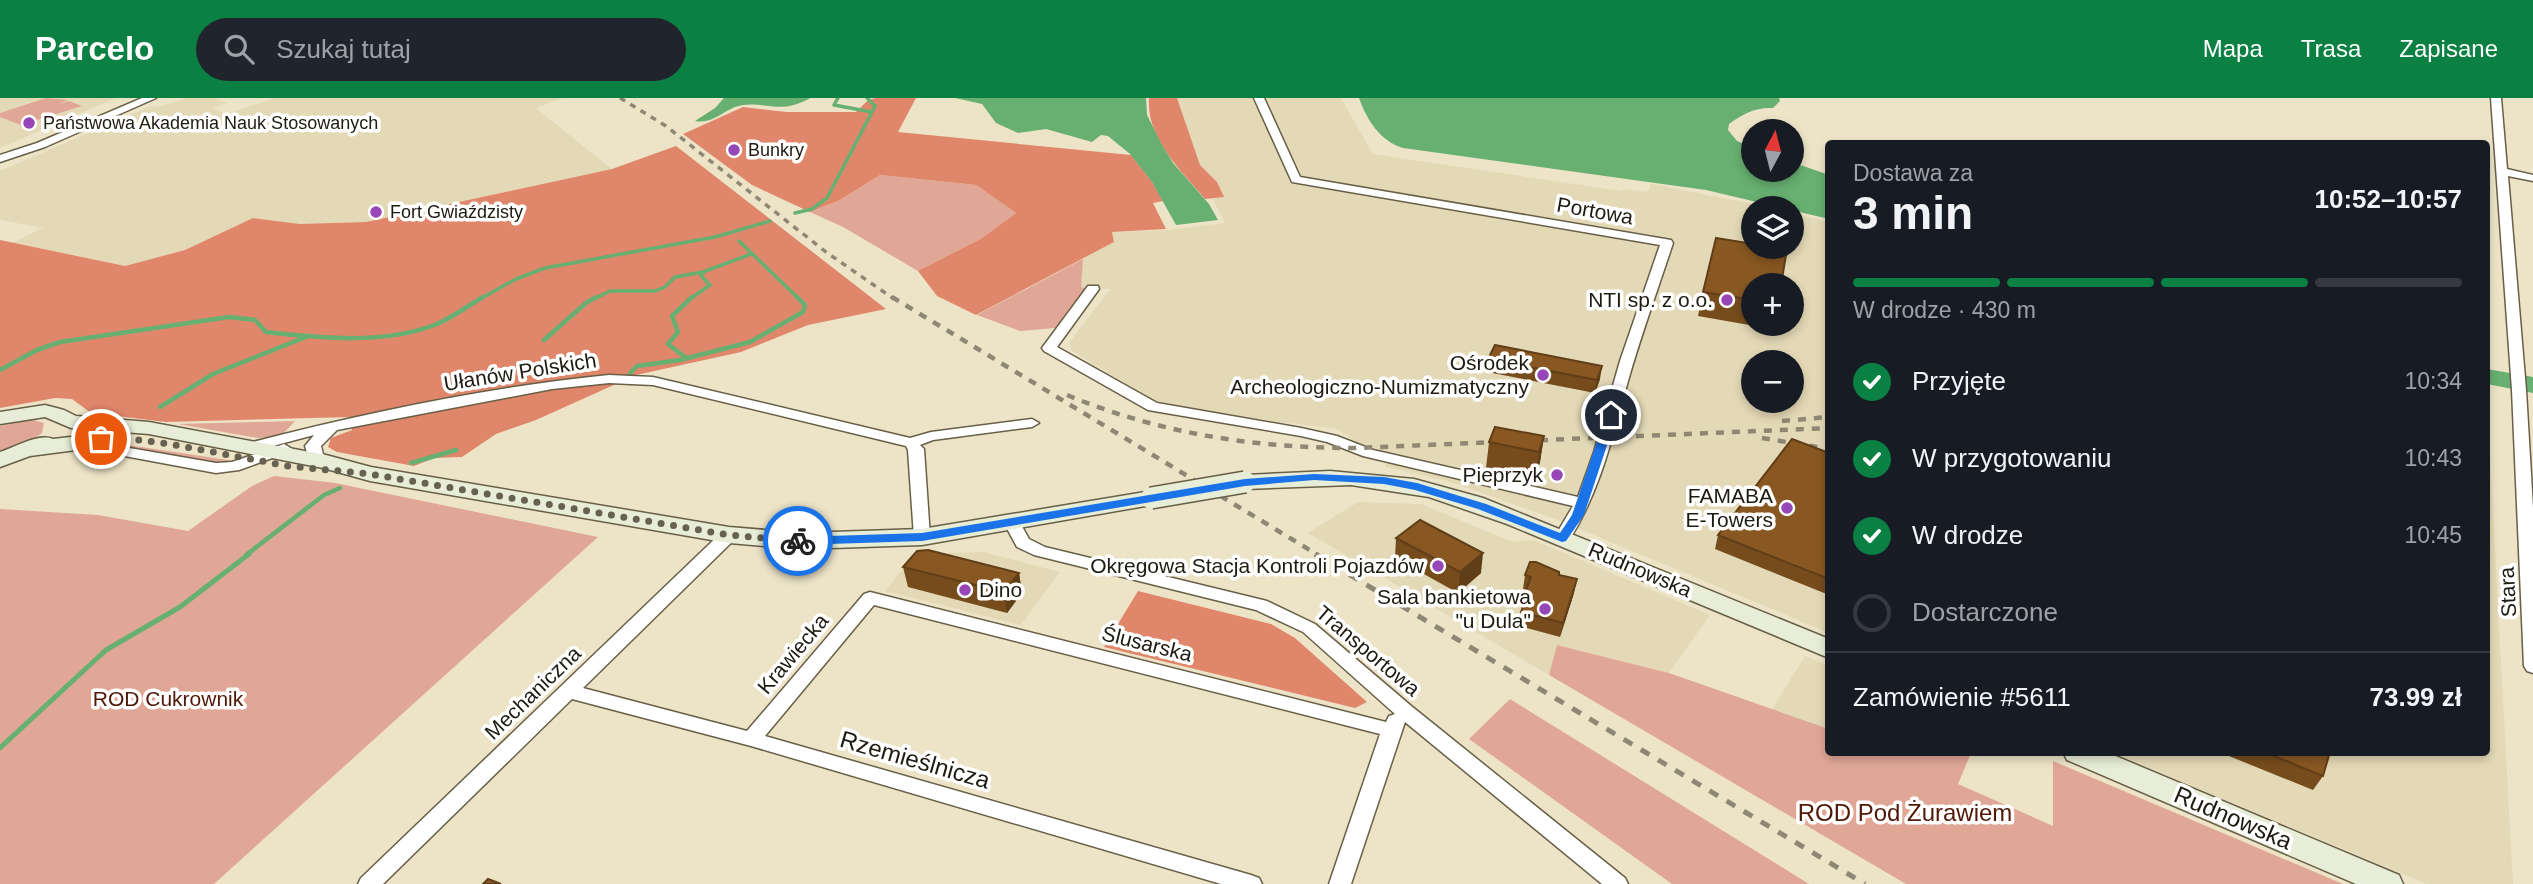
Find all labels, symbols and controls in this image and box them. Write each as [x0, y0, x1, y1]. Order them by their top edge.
search box [196, 18, 686, 81]
text: Parcelo [35, 30, 154, 67]
icon: search [220, 30, 258, 68]
text: Szukaj tutaj [276, 34, 411, 64]
text: Mapa [2203, 35, 2263, 62]
text: Trasa [2301, 35, 2361, 62]
text: Zapisane [2399, 35, 2498, 62]
place label: Państwowa Akademia Nauk Stosowanych [43, 113, 378, 133]
marker: Państwowa Akademia Nauk Stosowanych [21, 115, 37, 131]
north arrow [1741, 119, 1804, 182]
map controls [1741, 119, 1804, 413]
place label: Bunkry [748, 140, 804, 160]
marker: Bunkry [726, 142, 742, 158]
text: Dostawa za [1853, 160, 1973, 186]
text: 10:52–10:57 [2315, 184, 2462, 214]
text: 3 min [1853, 187, 1973, 239]
street label: Portowa [1555, 192, 1635, 229]
button: layers [1741, 196, 1804, 259]
place label: Fort Gwiaździsty [390, 202, 523, 222]
marker: Fort Gwiaździsty [368, 204, 384, 220]
button: + [1741, 273, 1804, 336]
place label: NTI sp. z o.o. [1588, 288, 1713, 311]
marker: NTI sp. z o.o. [1719, 292, 1735, 308]
text: W drodze · 430 m [1853, 297, 2036, 323]
street label: Ułanów Polskich [442, 348, 598, 395]
button: − [1741, 350, 1804, 413]
place label: Ośrodek Archeologiczno-Numizmatyczny [1230, 351, 1529, 398]
icon: check [1853, 363, 1891, 401]
text: Przyjęte [1912, 366, 2006, 396]
marker: Ośrodek Archeologiczno-Numizmatyczny [1535, 367, 1551, 383]
text: 10:34 [2404, 368, 2462, 394]
pin [1581, 385, 1641, 445]
icon: home [1592, 396, 1630, 434]
pin [71, 409, 131, 469]
icon: bag [82, 420, 120, 458]
icon: check [1853, 440, 1891, 478]
text: W przygotowaniu [1912, 443, 2111, 473]
text: 10:43 [2404, 445, 2462, 471]
place label: Pieprzyk [1462, 463, 1543, 486]
marker: Pieprzyk [1549, 467, 1565, 483]
place label: FAMABA E-Towers [1685, 484, 1773, 531]
marker: FAMABA E-Towers [1779, 500, 1795, 516]
courier [763, 506, 833, 576]
icon: check [1853, 517, 1891, 555]
text: W drodze [1912, 520, 2023, 550]
icon: bike [779, 522, 817, 560]
text: 10:45 [2404, 522, 2462, 548]
street label: Rudnowska [1585, 538, 1695, 602]
place label: Okręgowa Stacja Kontroli Pojazdów [1090, 554, 1425, 577]
marker: Okręgowa Stacja Kontroli Pojazdów [1430, 558, 1446, 574]
street label: Stara [2495, 566, 2520, 618]
place label: Dino [979, 578, 1022, 601]
marker: Dino [957, 582, 973, 598]
place label: Sala bankietowa "u Dula" [1377, 585, 1531, 632]
text: Dostarczone [1912, 597, 2058, 627]
street label: Transportowa [1312, 601, 1425, 701]
marker: Sala bankietowa "u Dula" [1537, 601, 1553, 617]
street label: Krawiecka [753, 609, 833, 698]
street label: Ślusarska [1100, 621, 1195, 666]
street label: Mechaniczna [480, 641, 585, 744]
text: Zamówienie #5611 [1853, 682, 2071, 712]
text: 73.99 zł [2369, 682, 2462, 712]
park label: ROD Cukrownik [93, 687, 244, 710]
street label: Rzemieślnicza [837, 725, 994, 794]
street label: Rudnowska [2170, 781, 2297, 855]
park label: ROD Pod Żurawiem [1798, 799, 2012, 826]

